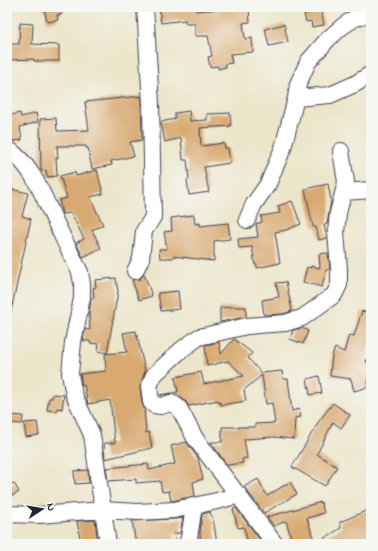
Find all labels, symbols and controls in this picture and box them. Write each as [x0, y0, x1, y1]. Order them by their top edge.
north arrow [22, 489, 62, 529]
text: N [42, 502, 59, 512]

